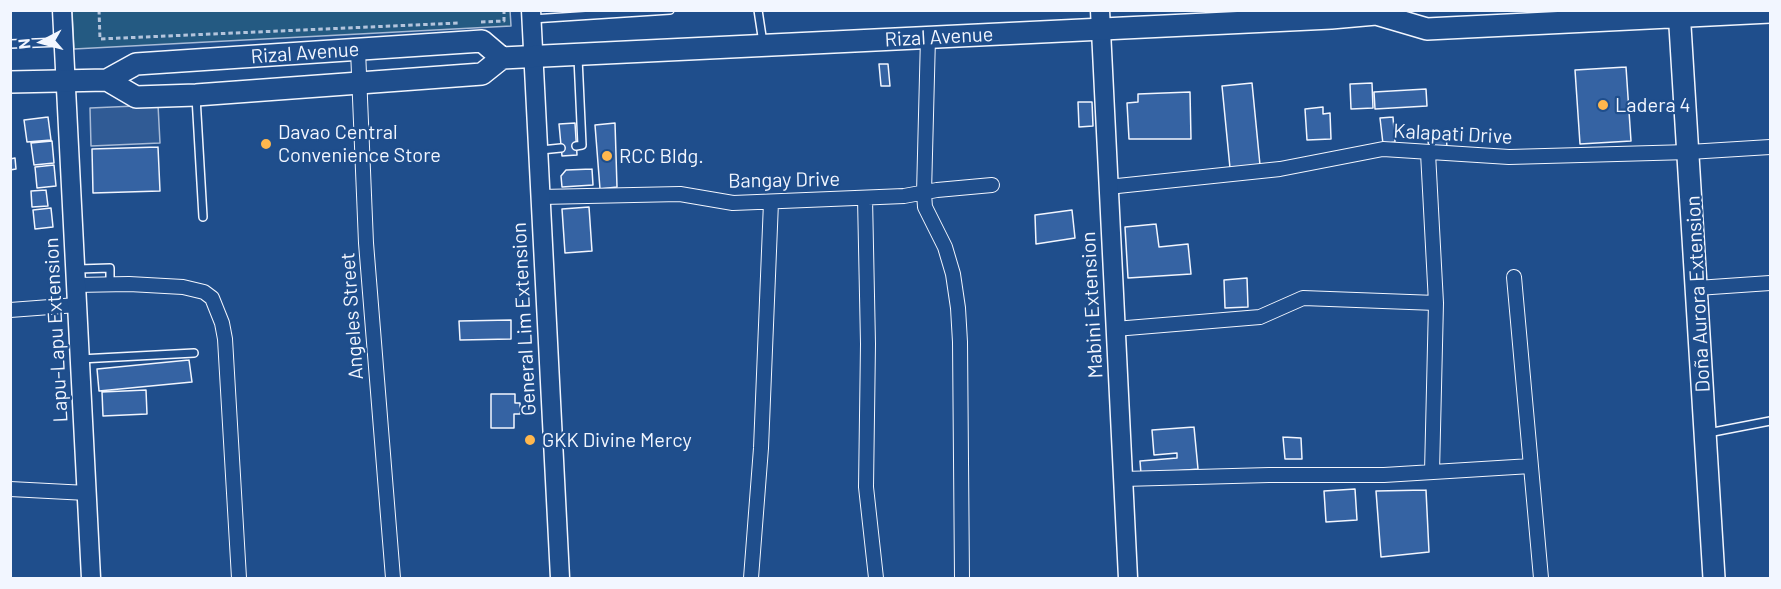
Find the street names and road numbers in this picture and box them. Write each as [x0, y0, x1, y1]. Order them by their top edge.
street label: Rizal Avenue [884, 22, 994, 52]
street label: Rizal Avenue [250, 37, 360, 69]
street label: Kalapati Drive [1393, 119, 1513, 149]
street label: Bangay Drive [728, 167, 840, 193]
street label: Doña Aurora Extension [1681, 195, 1715, 393]
street label: General Lim Extension [507, 222, 541, 416]
street label: Mabini Extension [1076, 231, 1108, 379]
street label: Lapu-Lapu Extension [39, 237, 73, 423]
street label: Angeles Street [336, 252, 368, 380]

